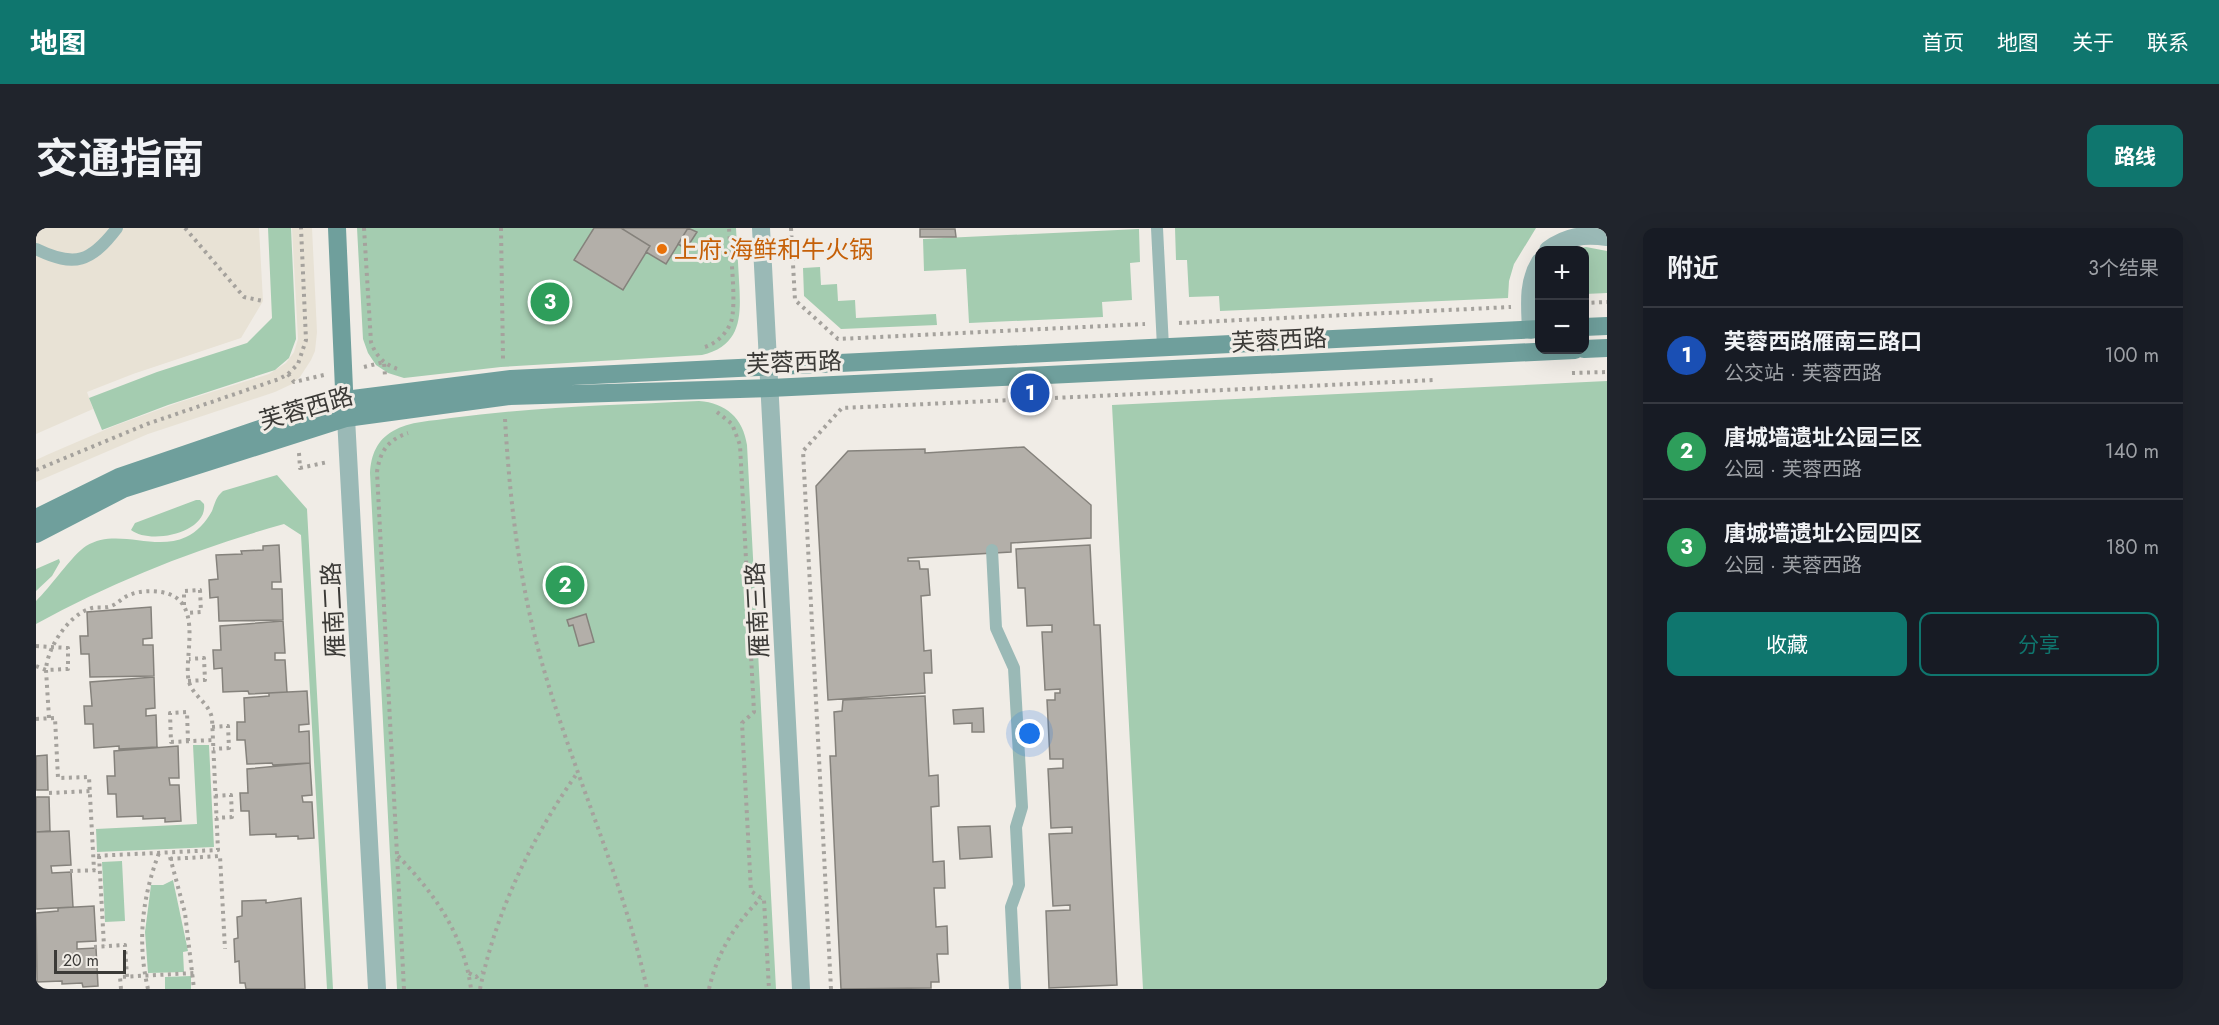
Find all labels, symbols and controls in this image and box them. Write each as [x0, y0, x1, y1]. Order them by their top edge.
text: 地图 [30, 23, 86, 64]
text: 首页 [1922, 28, 1964, 58]
text: 地图 [1997, 28, 2039, 58]
text: 关于 [2072, 28, 2114, 58]
text: 联系 [2147, 28, 2189, 58]
button: 路线 [2087, 125, 2183, 187]
text: 交通指南 [36, 128, 204, 189]
place label: 上府·海鲜和牛火锅 [674, 232, 873, 267]
marker: 上府·海鲜和牛火锅 [655, 242, 669, 256]
map controls [1535, 246, 1589, 354]
button: + [1535, 246, 1589, 300]
text: 附近 [1667, 249, 1719, 287]
text: 3个结果 [2088, 254, 2159, 283]
pin: 3 [530, 280, 570, 325]
button: − [1535, 300, 1589, 354]
street label: 芙蓉西路 [1230, 320, 1328, 360]
text: 芙蓉西路雁南三路口 [1724, 325, 1922, 357]
text: 1 [1681, 341, 1692, 370]
text: 100 m [2104, 341, 2159, 370]
street label: 芙蓉西路 [745, 343, 843, 381]
text: 公交站 · 芙蓉西路 [1724, 359, 1882, 388]
pin: 1 [1010, 370, 1050, 416]
street label: 芙蓉西路 [255, 378, 357, 438]
text: 唐城墙遗址公园三区 [1724, 421, 1922, 453]
text: 2 [1680, 437, 1693, 466]
text: 140 m [2105, 437, 2159, 466]
text: 公园 · 芙蓉西路 [1724, 455, 1862, 484]
text: 唐城墙遗址公园四区 [1724, 517, 1922, 549]
text: 3 [1680, 533, 1693, 562]
text: 180 m [2105, 533, 2159, 562]
text: 公园 · 芙蓉西路 [1724, 551, 1862, 580]
street label: 雁南二路 [313, 561, 353, 659]
street label: 雁南三路 [737, 561, 777, 659]
pin: 2 [546, 562, 584, 608]
button: 收藏 [1667, 612, 1907, 676]
button: 分享 [1919, 612, 2159, 676]
your location [1015, 719, 1044, 748]
scale bar [54, 947, 126, 974]
text: 20 m [63, 949, 99, 972]

